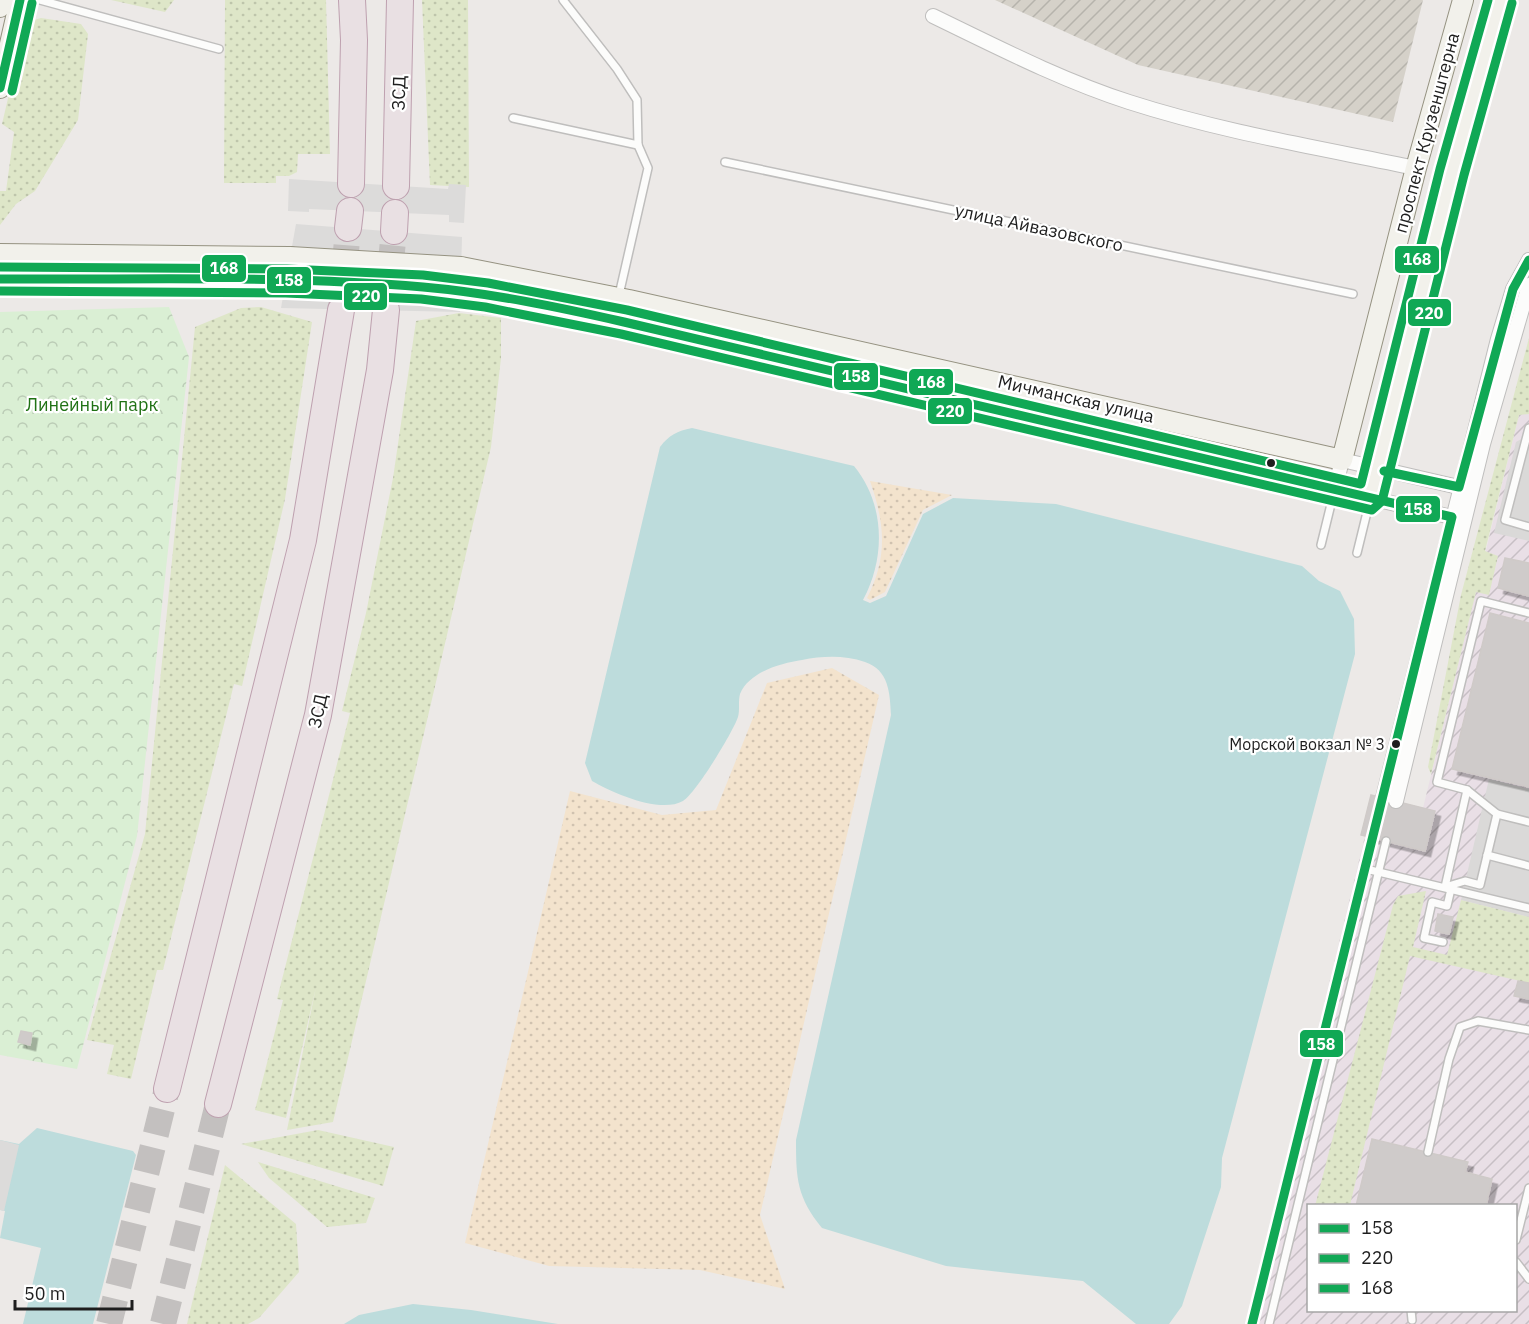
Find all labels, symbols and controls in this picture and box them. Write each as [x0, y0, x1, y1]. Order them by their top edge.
street label: проспект Крузенштерна [1389, 30, 1464, 236]
street label: ЗСД [386, 75, 411, 111]
street label: улица Айвазовского [953, 198, 1125, 257]
line badge: 168 [1394, 245, 1440, 274]
text: 168 [1403, 249, 1431, 269]
line badge: 168 [201, 254, 247, 283]
text: 168 [210, 258, 238, 278]
line badge: 158 [266, 266, 312, 294]
text: 158 [275, 270, 303, 290]
line badge: 220 [343, 282, 388, 311]
text: 220 [352, 286, 381, 306]
line badge: 220 [1407, 298, 1452, 327]
text: 220 [1415, 303, 1444, 323]
line badge: 158 [833, 362, 879, 391]
text: 158 [842, 366, 870, 386]
line badge: 168 [908, 368, 954, 396]
street label: Мичманская улица [996, 369, 1157, 428]
text: 168 [917, 372, 945, 392]
park label: Линейный парк [26, 393, 158, 416]
line badge: 220 [927, 397, 973, 425]
text: 220 [936, 401, 965, 421]
unlabelled marker [1265, 457, 1277, 469]
line badge: 158 [1395, 495, 1441, 523]
text: 158 [1404, 499, 1432, 519]
street label: ЗСД [303, 691, 332, 730]
place label: Морской вокзал № 3 [1229, 734, 1385, 754]
marker: Морской вокзал № 3 [1390, 738, 1402, 750]
line badge: 158 [1299, 1029, 1344, 1058]
text: 158 [1307, 1034, 1335, 1054]
legend [1307, 1204, 1517, 1312]
text: 158 [1361, 1216, 1393, 1239]
text: 220 [1361, 1246, 1393, 1269]
scale bar [15, 1273, 132, 1311]
text: 168 [1361, 1276, 1393, 1299]
text: 50 m [24, 1282, 66, 1305]

